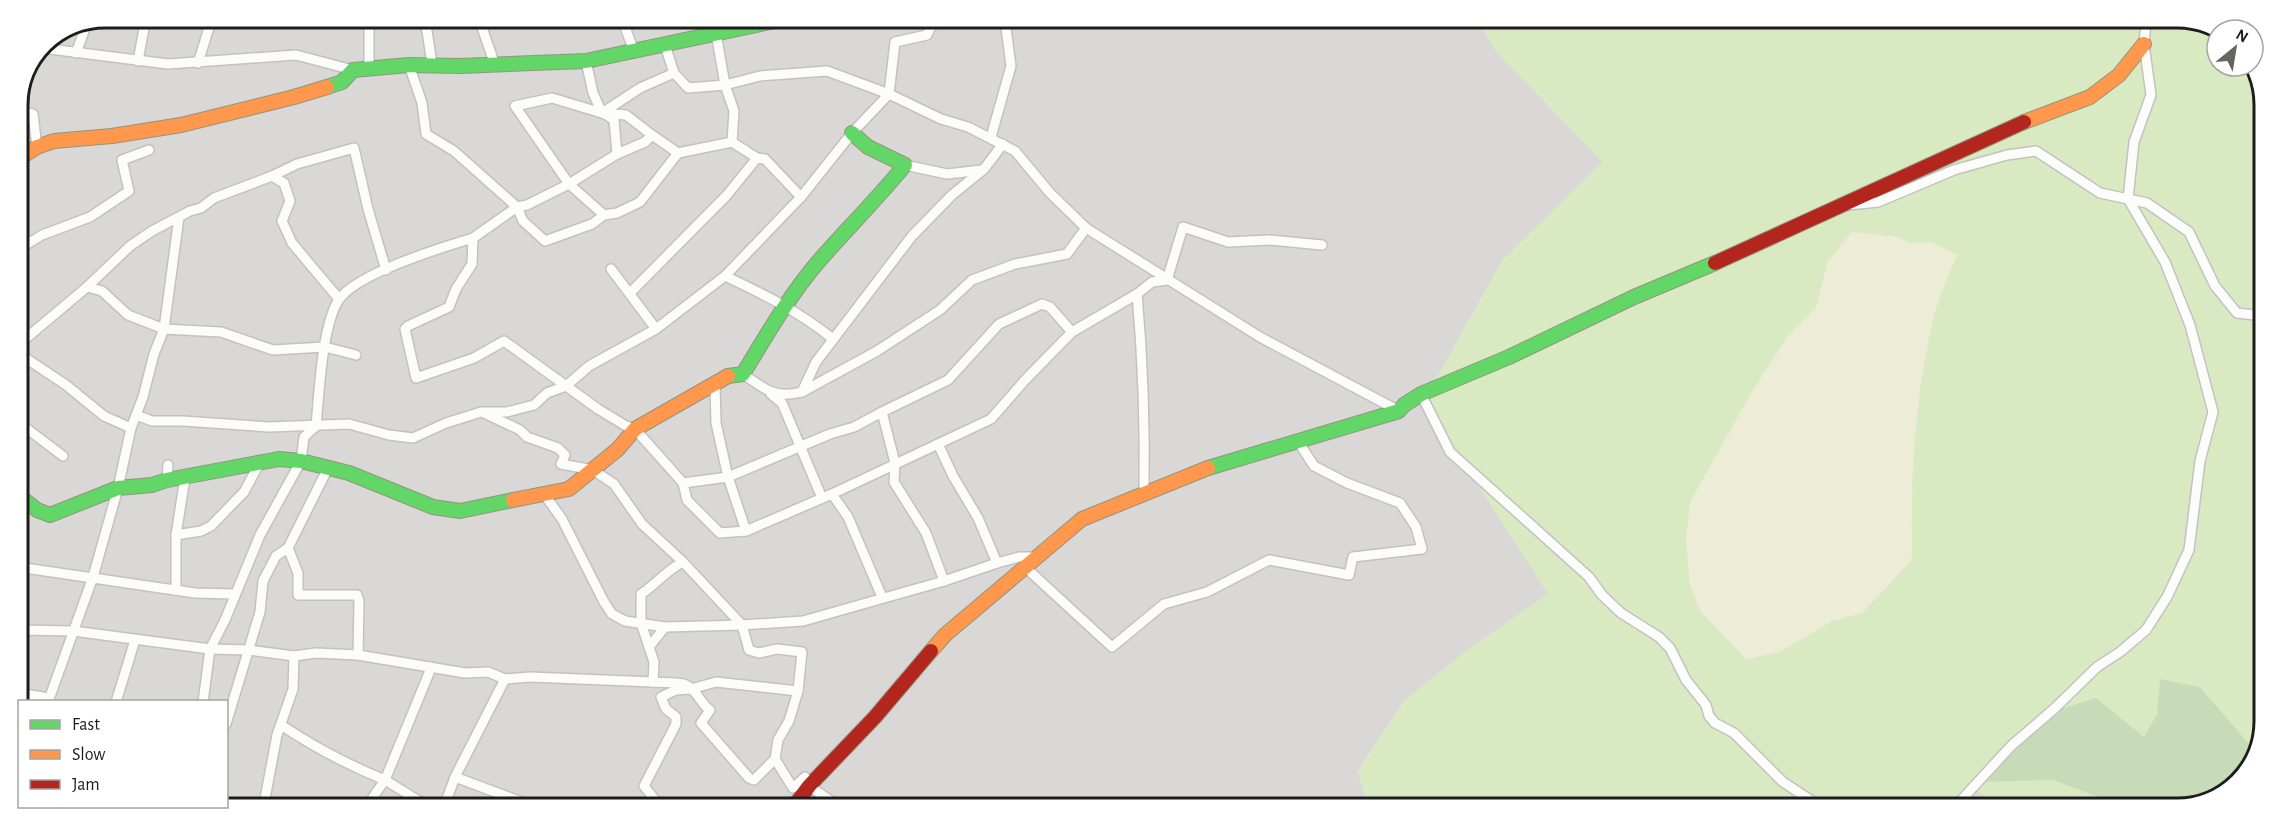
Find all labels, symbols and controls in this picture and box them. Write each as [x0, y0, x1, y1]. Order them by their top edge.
north arrow [2205, 18, 2265, 78]
text: N [2233, 26, 2251, 46]
legend [18, 700, 228, 808]
text: Fast [72, 716, 100, 734]
text: Slow [72, 746, 105, 764]
text: Jam [72, 776, 100, 794]

